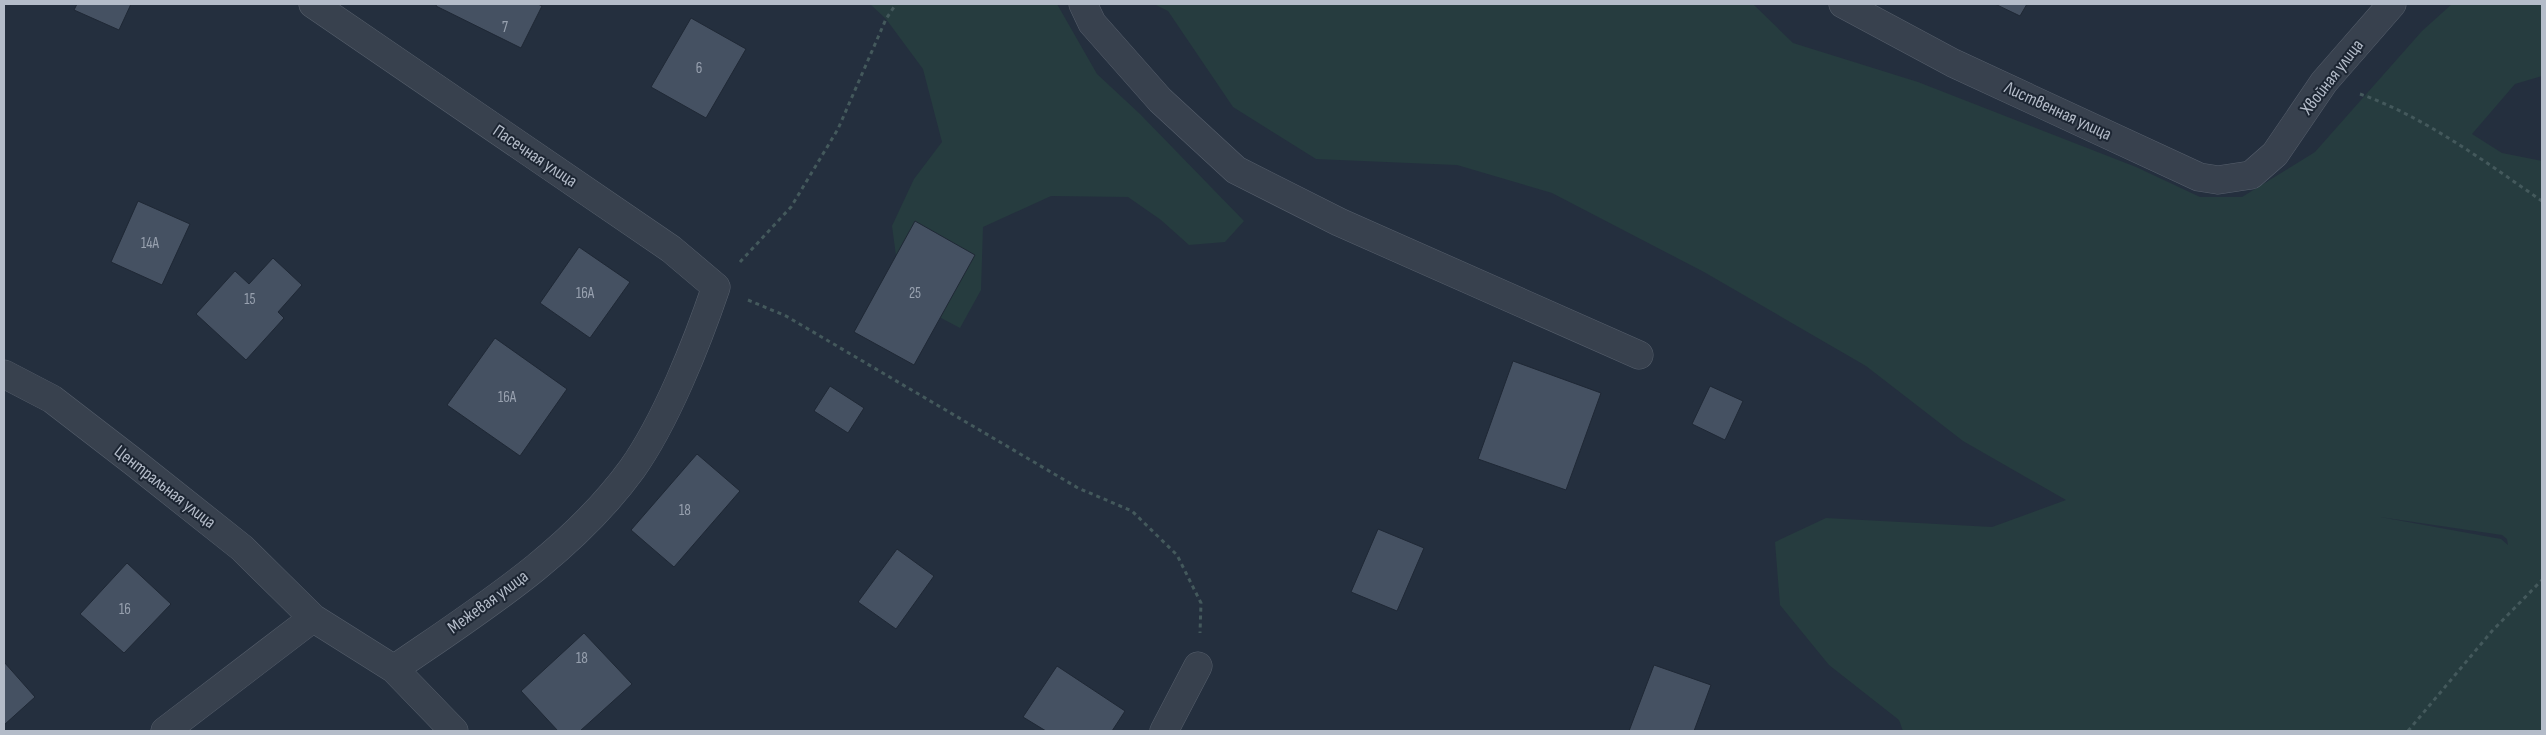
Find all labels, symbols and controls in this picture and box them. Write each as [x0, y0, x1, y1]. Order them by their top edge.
house number: 7 [502, 18, 508, 37]
street label: Хвойная улица [2296, 35, 2368, 120]
house number: 6 [696, 59, 702, 78]
street label: Лиственная улица [2000, 77, 2115, 145]
street label: Пасечная улица [489, 120, 581, 192]
house number: 14А [141, 234, 160, 253]
house number: 16А [576, 284, 595, 303]
house number: 25 [909, 284, 921, 303]
house number: 15 [244, 290, 256, 309]
house number: 16А [498, 388, 517, 407]
street label: Центральная улица [110, 441, 220, 533]
house number: 18 [679, 501, 691, 520]
street label: Межевая улица [444, 566, 532, 638]
house number: 16 [119, 600, 131, 619]
house number: 18 [576, 649, 588, 668]

